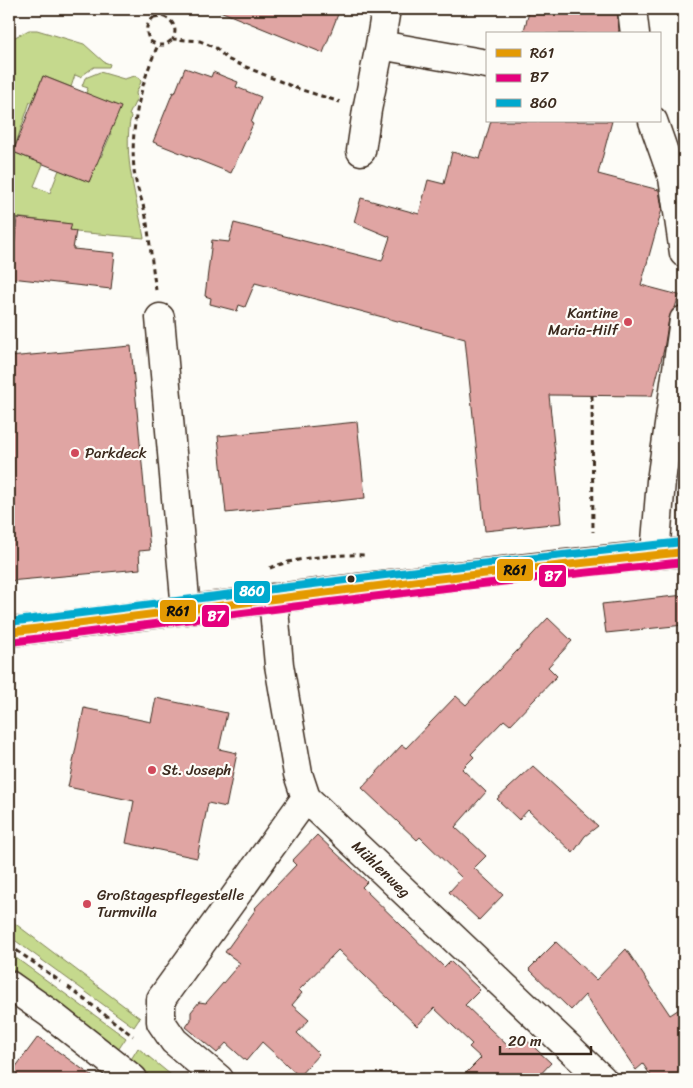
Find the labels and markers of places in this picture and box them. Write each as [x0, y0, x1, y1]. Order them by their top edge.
place label: Kantine Maria-Hilf [548, 300, 619, 343]
marker: Kantine Maria-Hilf [622, 316, 634, 328]
place label: Parkdeck [85, 440, 147, 466]
marker: Parkdeck [69, 447, 81, 459]
unlabelled marker [346, 574, 356, 584]
place label: St. Joseph [162, 757, 232, 783]
marker: St. Joseph [146, 764, 158, 776]
place label: Großtagespflegestelle Turmvilla [97, 882, 244, 925]
marker: Großtagespflegestelle Turmvilla [81, 898, 93, 910]

